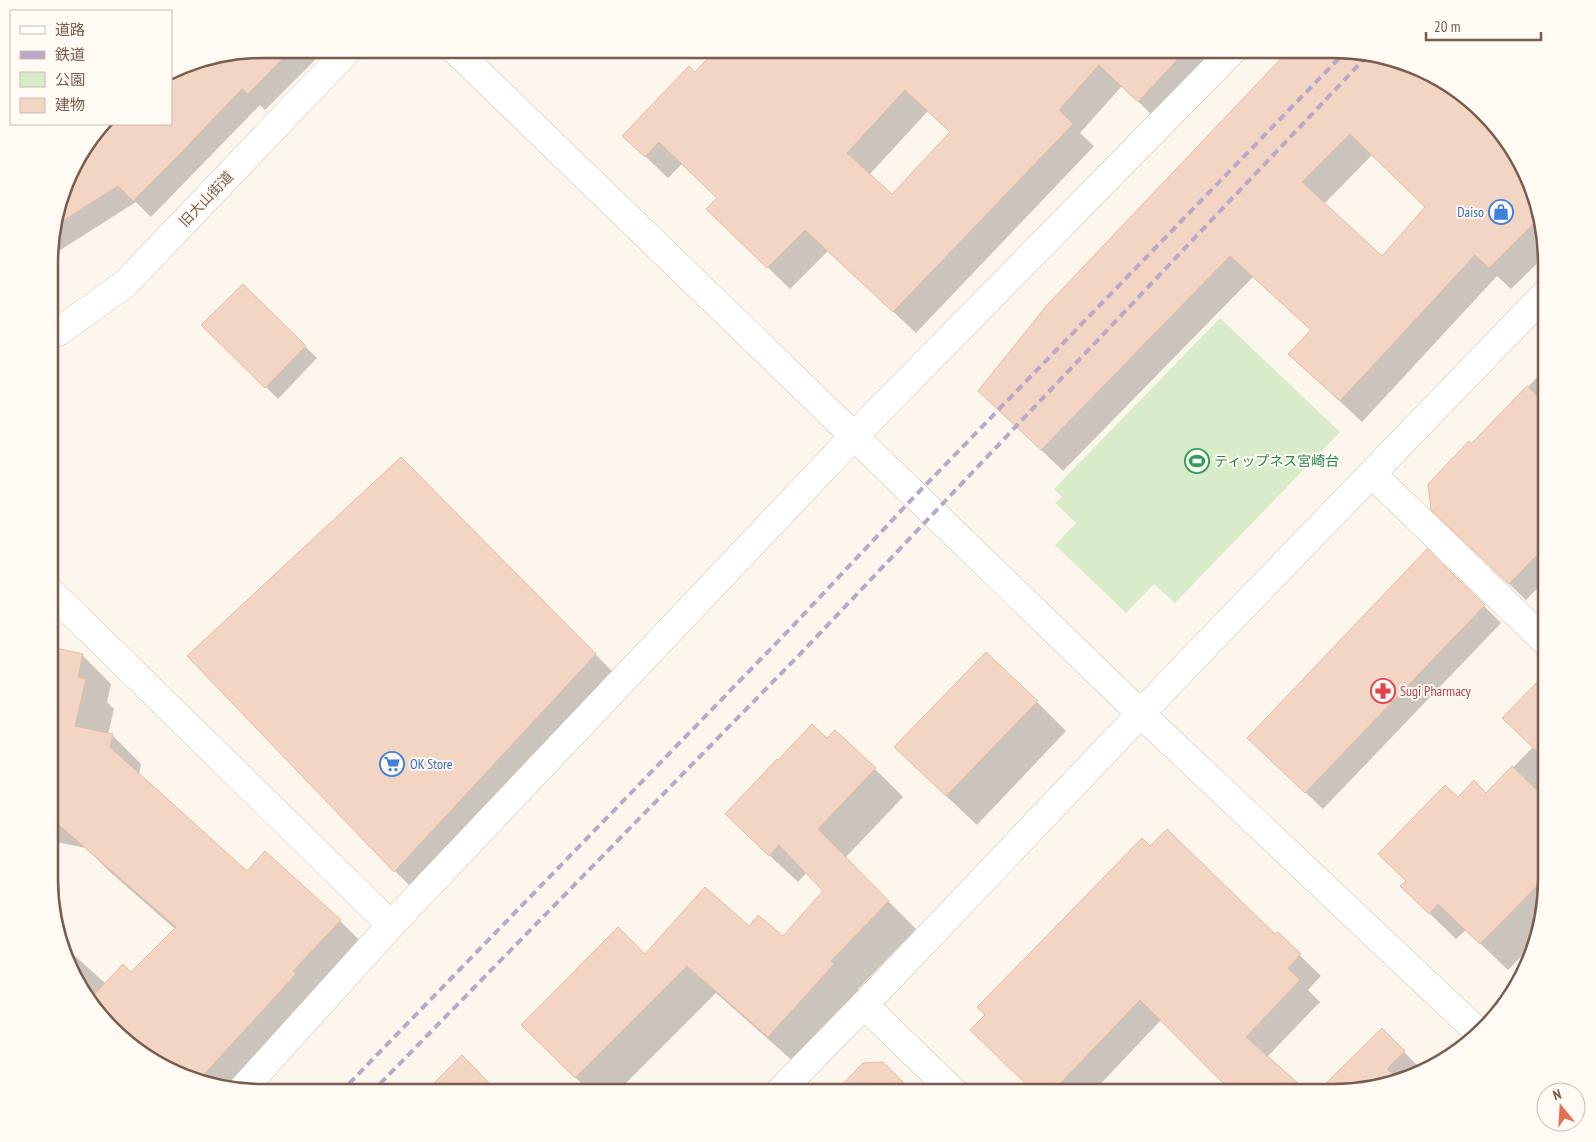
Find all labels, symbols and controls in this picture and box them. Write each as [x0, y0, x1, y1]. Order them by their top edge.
legend [10, 10, 172, 125]
scale bar [1426, 10, 1541, 42]
text: 20 m [1434, 17, 1460, 36]
text: 道路 [55, 20, 85, 39]
text: 鉄道 [55, 45, 85, 64]
text: 公園 [55, 70, 85, 89]
text: 建物 [55, 95, 85, 114]
street label: 旧大山街道 [175, 168, 237, 230]
shop icon: Daiso [1488, 199, 1514, 225]
place label: Daiso [1457, 203, 1484, 221]
sports icon: ティップネス宮崎台 [1184, 448, 1210, 474]
place label: ティップネス宮崎台 [1214, 452, 1339, 470]
pharmacy icon: Sugi Pharmacy [1370, 678, 1396, 704]
place label: Sugi Pharmacy [1400, 682, 1472, 700]
supermarket icon: OK Store [379, 751, 405, 777]
place label: OK Store [410, 755, 453, 773]
north arrow [1536, 1082, 1586, 1132]
text: N [1551, 1085, 1563, 1104]

